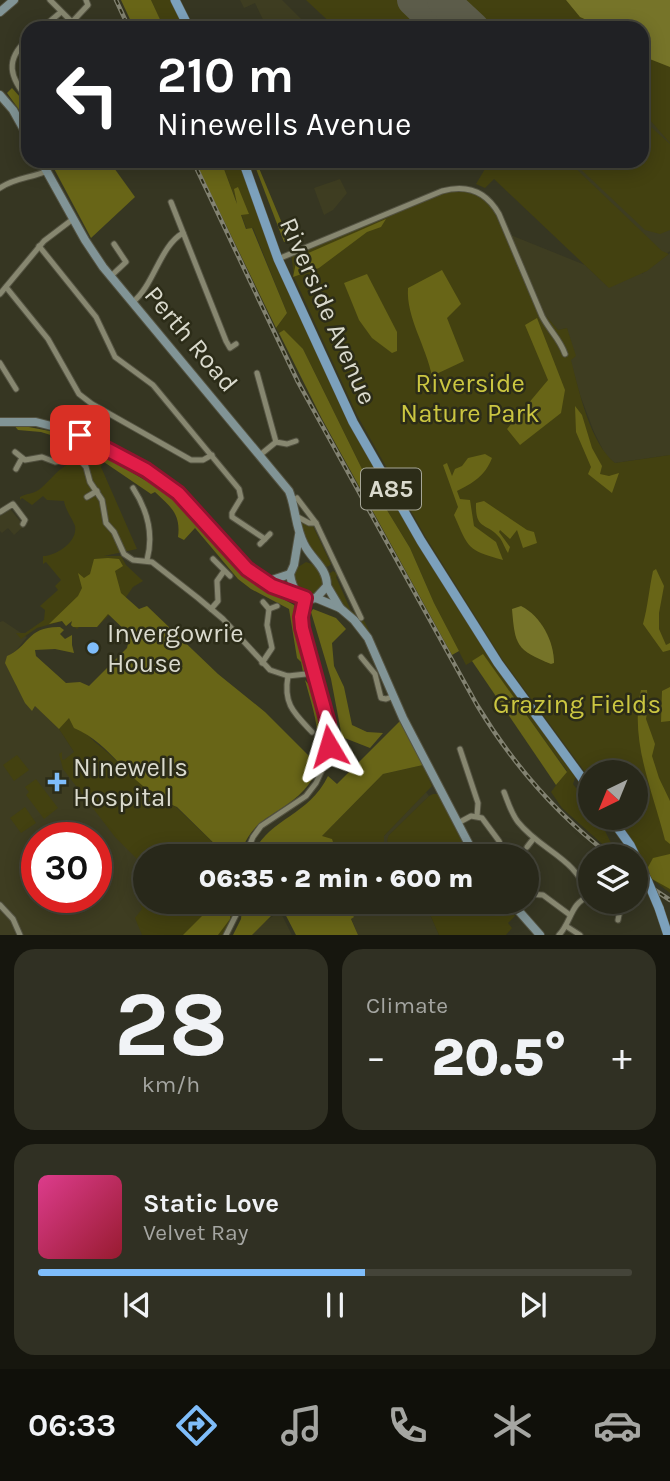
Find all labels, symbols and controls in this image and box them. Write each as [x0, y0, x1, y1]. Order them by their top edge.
text: 210 m [157, 47, 294, 104]
icon: left [42, 49, 133, 140]
text: Ninewells Avenue [157, 106, 411, 143]
street label: Riverside Avenue [273, 213, 383, 409]
street label: Perth Road [138, 280, 244, 398]
park label: Riverside Nature Park [400, 368, 540, 429]
pin [50, 405, 110, 465]
icon: arrive [61, 416, 99, 454]
road number: A85 [361, 468, 421, 510]
place label: Invergowrie House [107, 618, 244, 679]
marker: Invergowrie House [85, 640, 101, 656]
park label: Grazing Fields [493, 689, 661, 720]
position arrow [292, 709, 366, 783]
place label: Ninewells Hospital [73, 752, 188, 813]
north arrow [578, 760, 648, 830]
map controls [578, 760, 648, 914]
marker: Ninewells Hospital [47, 772, 67, 792]
speed limit sign: 30 [21, 822, 112, 913]
button: layers [578, 844, 648, 914]
text: 06:35 · 2 min · 600 m [199, 863, 473, 894]
text: 28 [114, 972, 228, 1078]
text: Climate [366, 992, 448, 1019]
text: 20.5° [431, 1027, 567, 1088]
text: − [366, 1035, 386, 1080]
text: + [612, 1035, 632, 1080]
text: km/h [142, 1071, 200, 1098]
text: Static Love [143, 1188, 279, 1219]
text: Velvet Ray [143, 1219, 248, 1246]
icon: previous [118, 1286, 156, 1324]
icon: pause [316, 1286, 354, 1324]
icon: next [514, 1286, 552, 1324]
icon: directions [172, 1401, 221, 1450]
icon: music [277, 1401, 326, 1450]
icon: phone [383, 1401, 432, 1450]
icon: climate [488, 1401, 537, 1450]
icon: car [593, 1401, 642, 1450]
text: 06:33 [28, 1407, 116, 1444]

